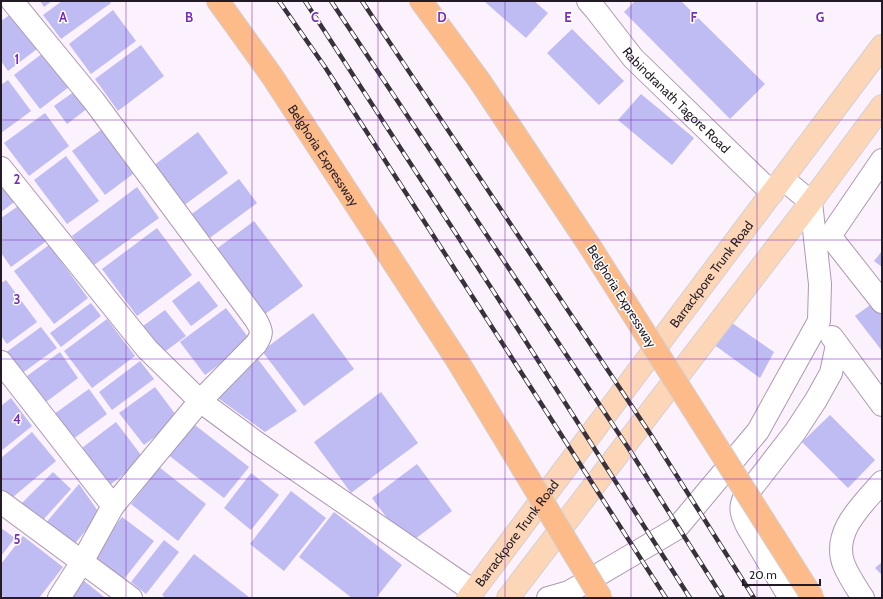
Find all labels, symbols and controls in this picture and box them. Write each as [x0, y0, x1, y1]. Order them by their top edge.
text: A [59, 9, 68, 25]
text: B [185, 9, 193, 25]
text: C [311, 9, 319, 25]
text: D [437, 9, 447, 25]
text: E [564, 9, 572, 25]
text: F [691, 9, 698, 25]
text: G [816, 9, 825, 25]
street label: Rabindranath Tagore Road [619, 44, 734, 156]
text: 1 [15, 51, 19, 67]
street label: Belghoria Expressway [285, 101, 363, 209]
text: 2 [14, 171, 21, 187]
street label: Barrackpore Trunk Road [666, 218, 756, 330]
street label: Belghoria Expressway [584, 242, 660, 351]
text: 3 [13, 291, 21, 307]
text: 4 [13, 411, 21, 427]
street label: Barrackpore Trunk Road [471, 477, 562, 590]
text: 5 [14, 531, 21, 547]
scale bar [743, 561, 820, 587]
text: 20 m [749, 567, 777, 582]

